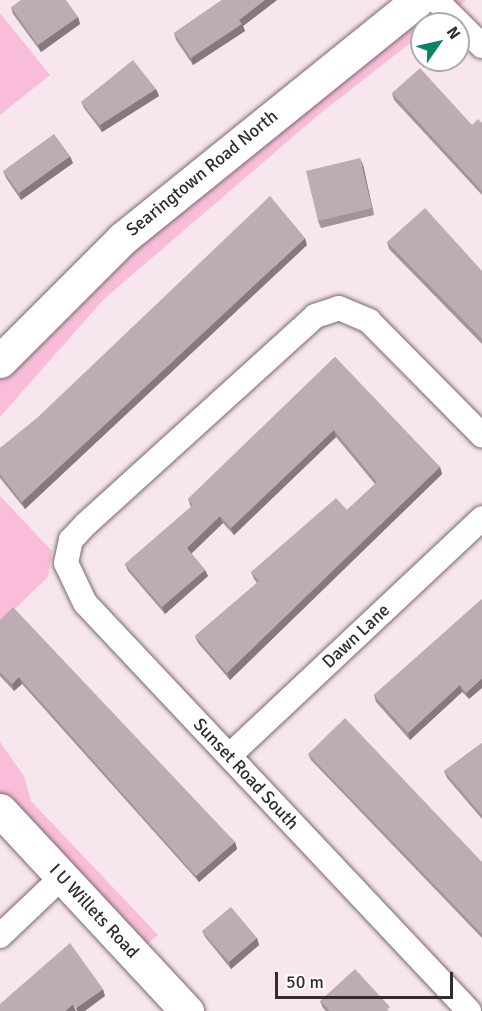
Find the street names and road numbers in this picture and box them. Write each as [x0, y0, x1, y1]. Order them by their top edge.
street label: Searingtown Road North [122, 105, 282, 241]
street label: Dawn Lane [318, 599, 394, 673]
street label: Sunset Road South [189, 714, 303, 834]
street label: I U Willets Road [45, 859, 143, 963]

